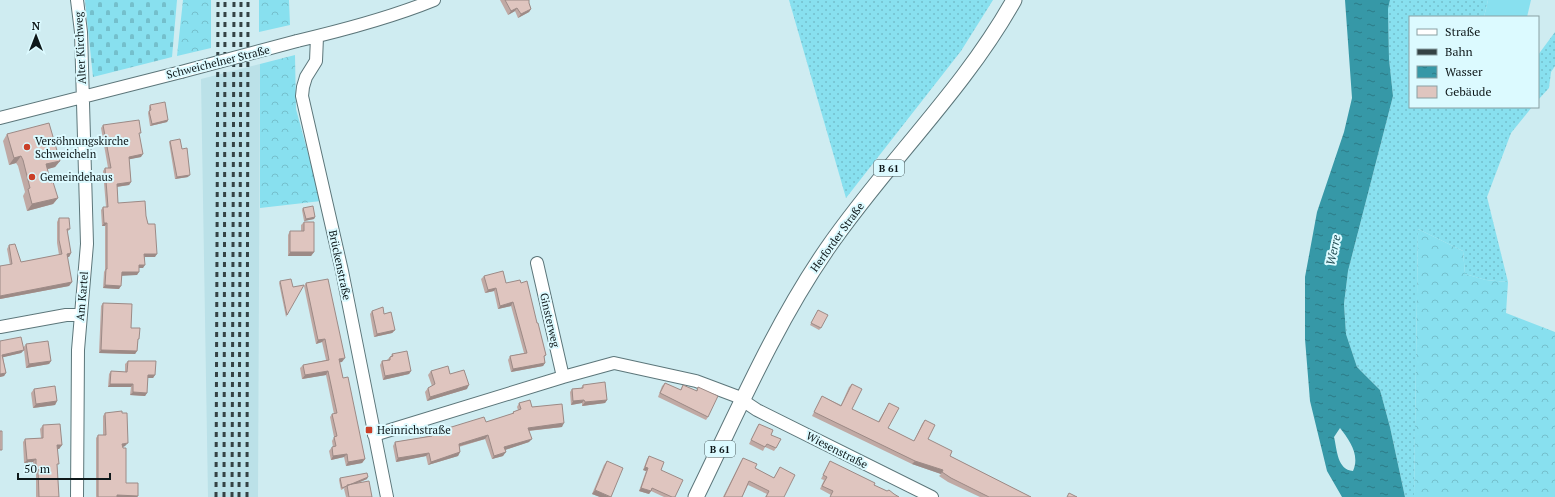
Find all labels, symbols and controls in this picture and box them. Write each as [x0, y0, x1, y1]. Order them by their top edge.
street label: Alter Kirchweg [71, 11, 89, 85]
north arrow [16, 16, 56, 56]
legend [1409, 16, 1539, 108]
text: N [32, 19, 41, 33]
text: Straße [1445, 24, 1480, 39]
street label: Schweichelner Straße [165, 42, 272, 82]
text: Bahn [1445, 44, 1473, 59]
text: Wasser [1445, 64, 1483, 79]
text: Gebäude [1445, 84, 1491, 99]
place label: Versöhnungskirche Schweicheln [35, 134, 129, 161]
marker: Versöhnungskirche Schweicheln [22, 142, 32, 152]
road number: B 61 [874, 160, 904, 176]
place label: Gemeindehaus [40, 170, 113, 184]
marker: Gemeindehaus [27, 172, 37, 182]
street label: Herforder Straße [807, 199, 867, 274]
street label: Brückenstraße [326, 229, 354, 302]
water label: Werre [1322, 233, 1344, 267]
street label: Am Kartel [73, 271, 91, 321]
street label: Ginsterweg [537, 291, 563, 349]
place label: Heinrichstraße [377, 423, 451, 437]
marker: Heinrichstraße [364, 425, 374, 435]
street label: Wiesenstraße [804, 429, 870, 472]
road number: B 61 [705, 441, 735, 457]
scale bar [18, 455, 110, 481]
text: 50 m [24, 461, 51, 476]

